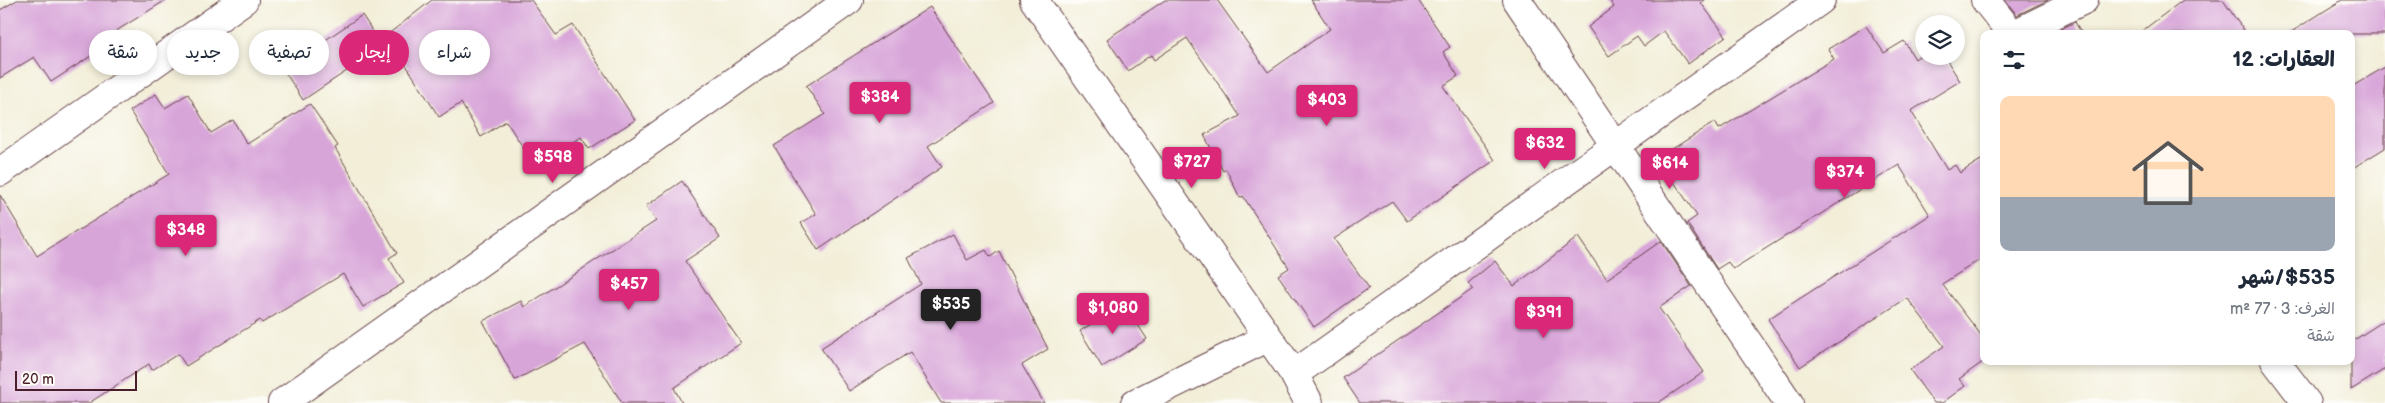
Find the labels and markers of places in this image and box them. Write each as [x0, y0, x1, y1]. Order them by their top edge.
pin: $384 [850, 82, 910, 124]
pin: $403 [1297, 84, 1357, 127]
pin: $632 [1515, 128, 1575, 170]
pin: $598 [523, 142, 583, 184]
pin: $727 [1162, 146, 1222, 189]
pin: $614 [1640, 148, 1700, 190]
pin: $374 [1815, 156, 1875, 199]
pin: $348 [156, 214, 216, 257]
pin: $457 [599, 268, 659, 311]
pin: $535 [921, 288, 981, 331]
pin: $1,080 [1072, 292, 1154, 335]
pin: $391 [1514, 296, 1574, 339]

